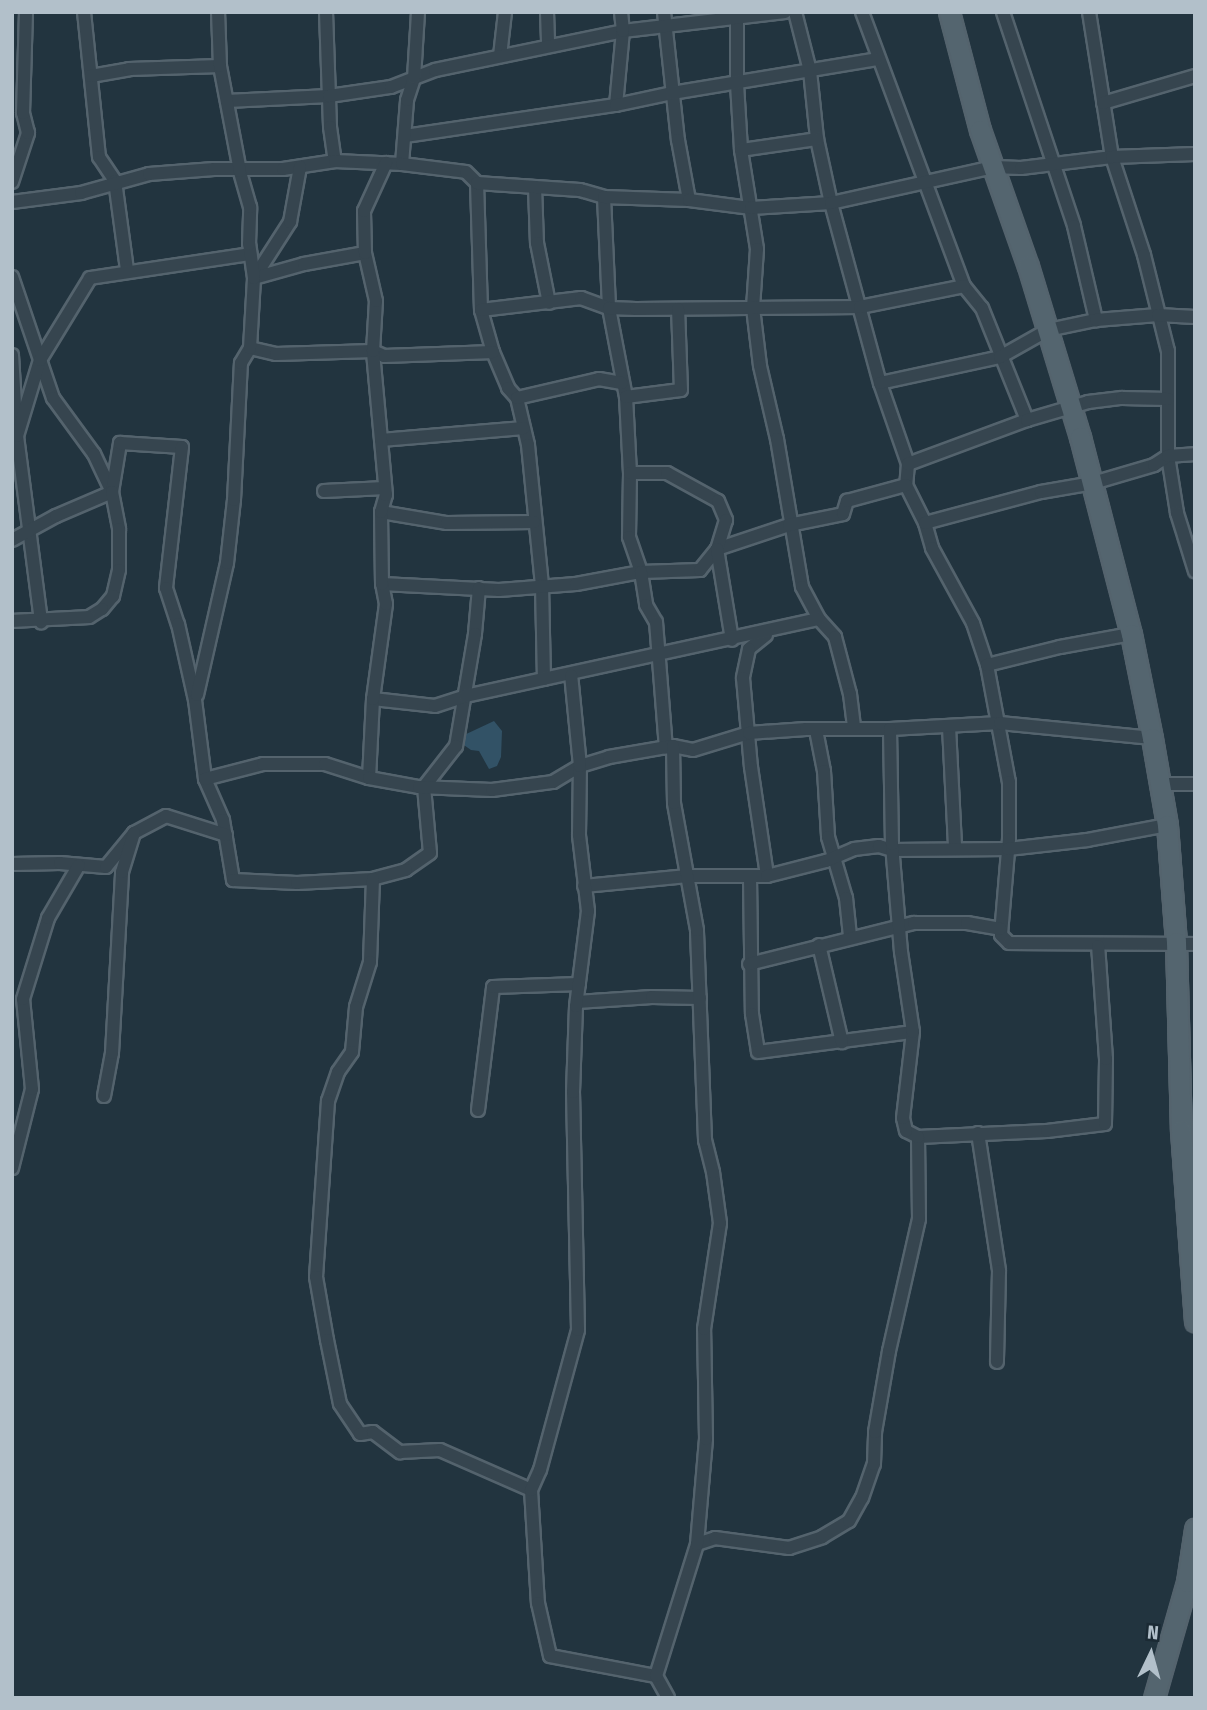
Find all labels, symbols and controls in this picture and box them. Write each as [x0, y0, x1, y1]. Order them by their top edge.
north arrow [1116, 1619, 1186, 1689]
text: N [1146, 1621, 1160, 1645]

